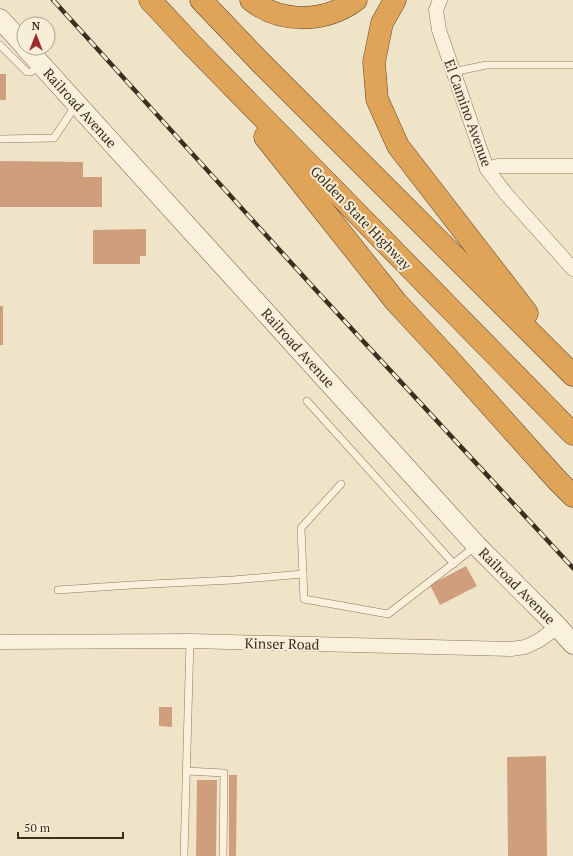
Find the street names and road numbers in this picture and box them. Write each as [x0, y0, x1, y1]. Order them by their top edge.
street label: El Camino Avenue [440, 56, 497, 169]
street label: Railroad Avenue [39, 64, 121, 152]
street label: Golden State Highway [307, 161, 417, 274]
street label: Railroad Avenue [257, 304, 339, 392]
street label: Railroad Avenue [475, 543, 560, 628]
street label: Kinser Road [244, 633, 320, 654]

